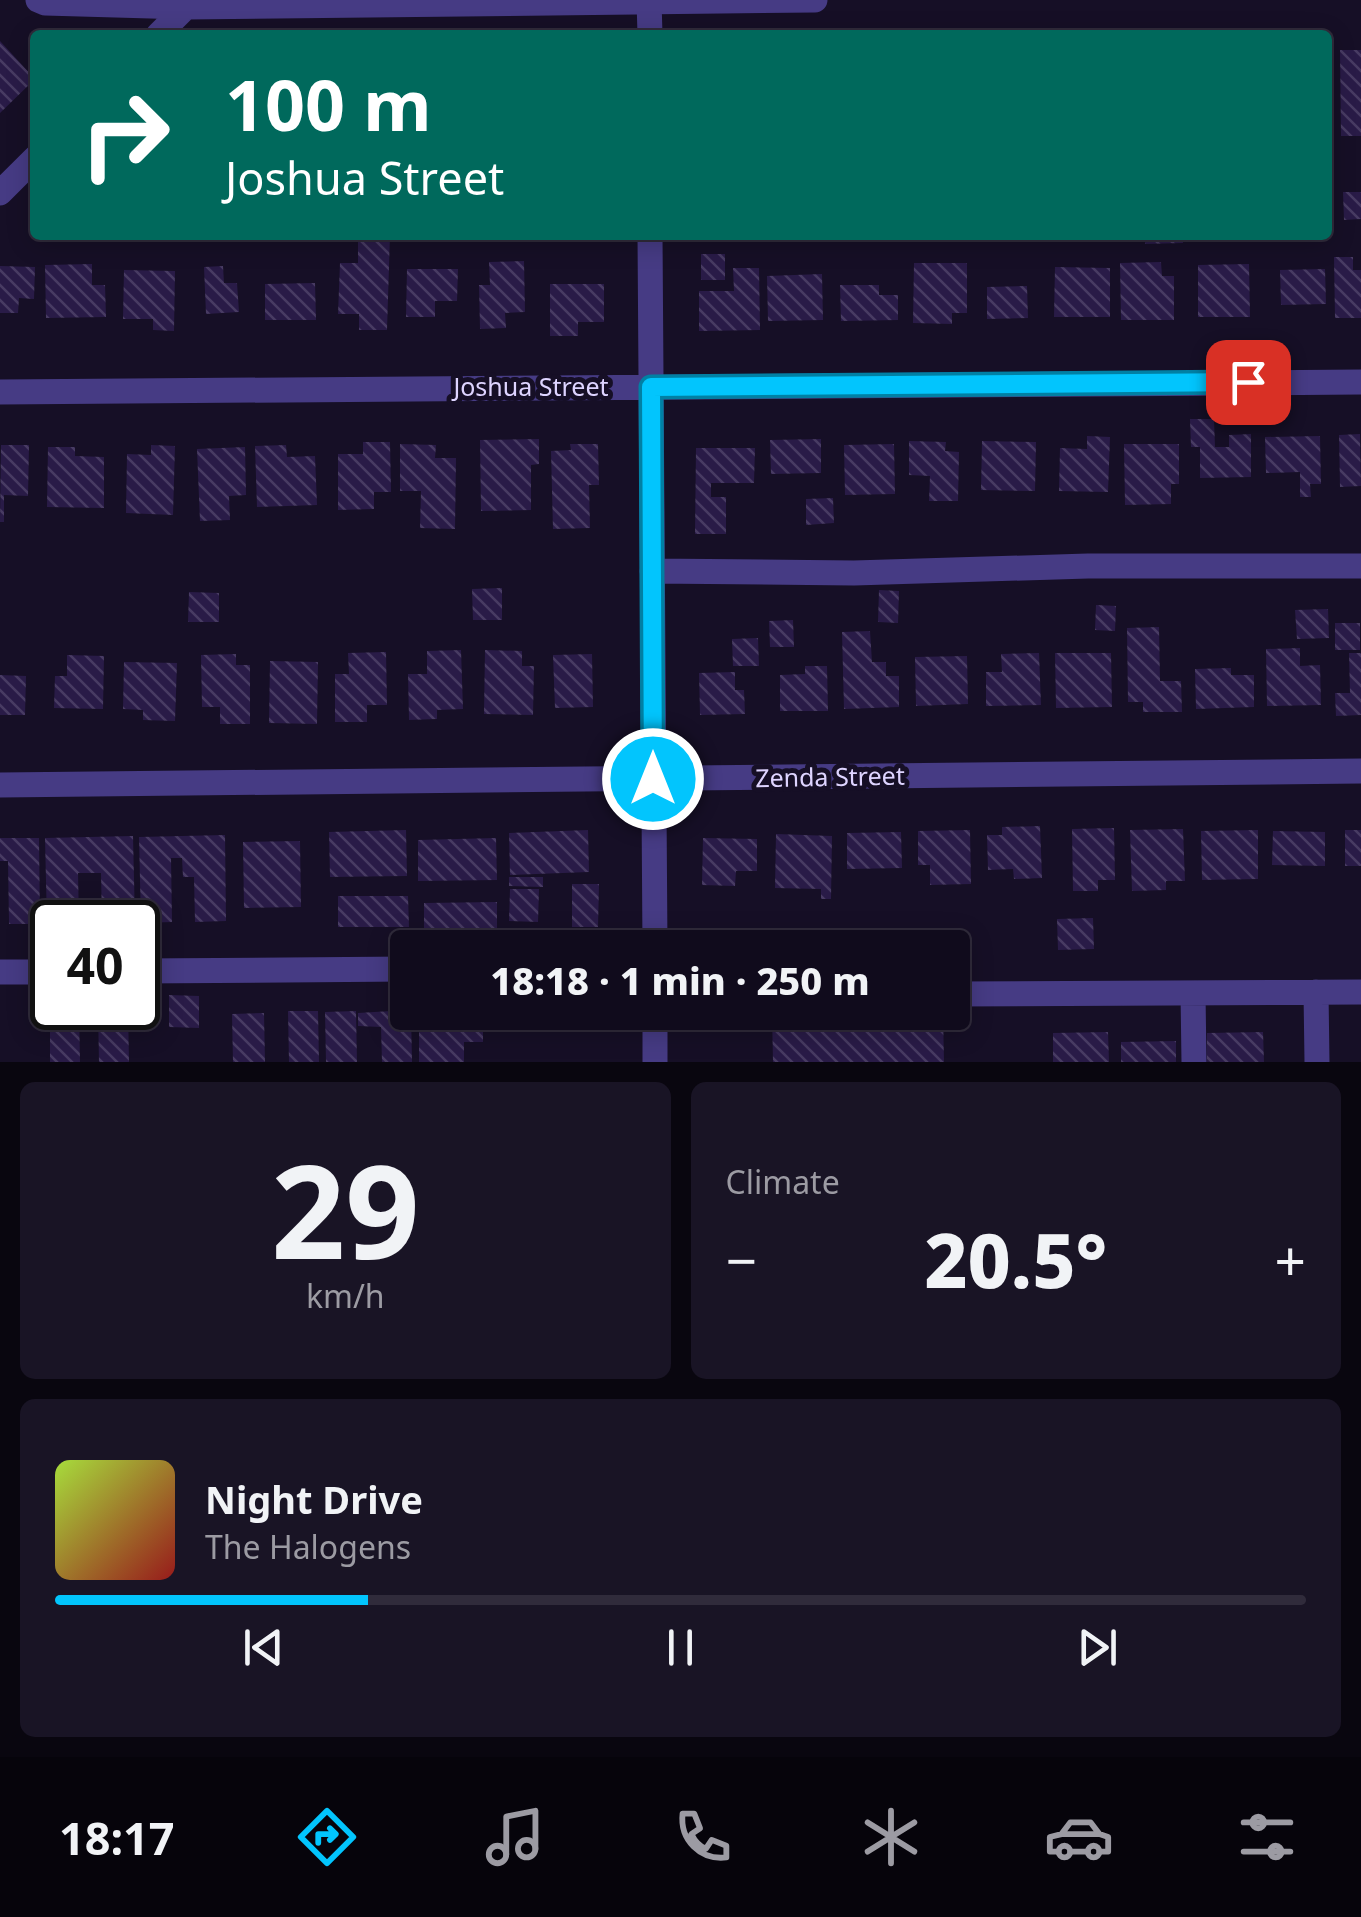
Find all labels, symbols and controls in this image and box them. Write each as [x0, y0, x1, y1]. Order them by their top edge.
text: 100 m [225, 56, 432, 152]
icon: right [60, 70, 190, 200]
text: Joshua Street [225, 147, 504, 208]
pin [1206, 340, 1291, 425]
icon: arrive [1221, 355, 1276, 410]
street label: Joshua Street [451, 369, 609, 403]
position arrow [601, 727, 705, 831]
street label: Zenda Street [755, 758, 905, 794]
speed limit sign: 40 [30, 900, 160, 1030]
text: 18:18 · 1 min · 250 m [490, 954, 870, 1006]
text: 29 [271, 1120, 420, 1297]
text: Climate [726, 1160, 840, 1203]
text: 20.5° [924, 1208, 1107, 1310]
text: − [726, 1222, 757, 1297]
text: + [1275, 1222, 1306, 1297]
text: km/h [306, 1274, 385, 1317]
text: Night Drive [205, 1473, 423, 1525]
text: The Halogens [205, 1525, 411, 1568]
icon: previous [236, 1620, 291, 1675]
icon: pause [653, 1620, 708, 1675]
icon: next [1070, 1620, 1125, 1675]
icon: directions [292, 1802, 362, 1872]
icon: music [480, 1802, 550, 1872]
icon: phone [668, 1802, 738, 1872]
icon: climate [856, 1802, 926, 1872]
icon: car [1044, 1802, 1114, 1872]
icon: filters [1232, 1802, 1302, 1872]
text: 18:17 [59, 1807, 175, 1868]

